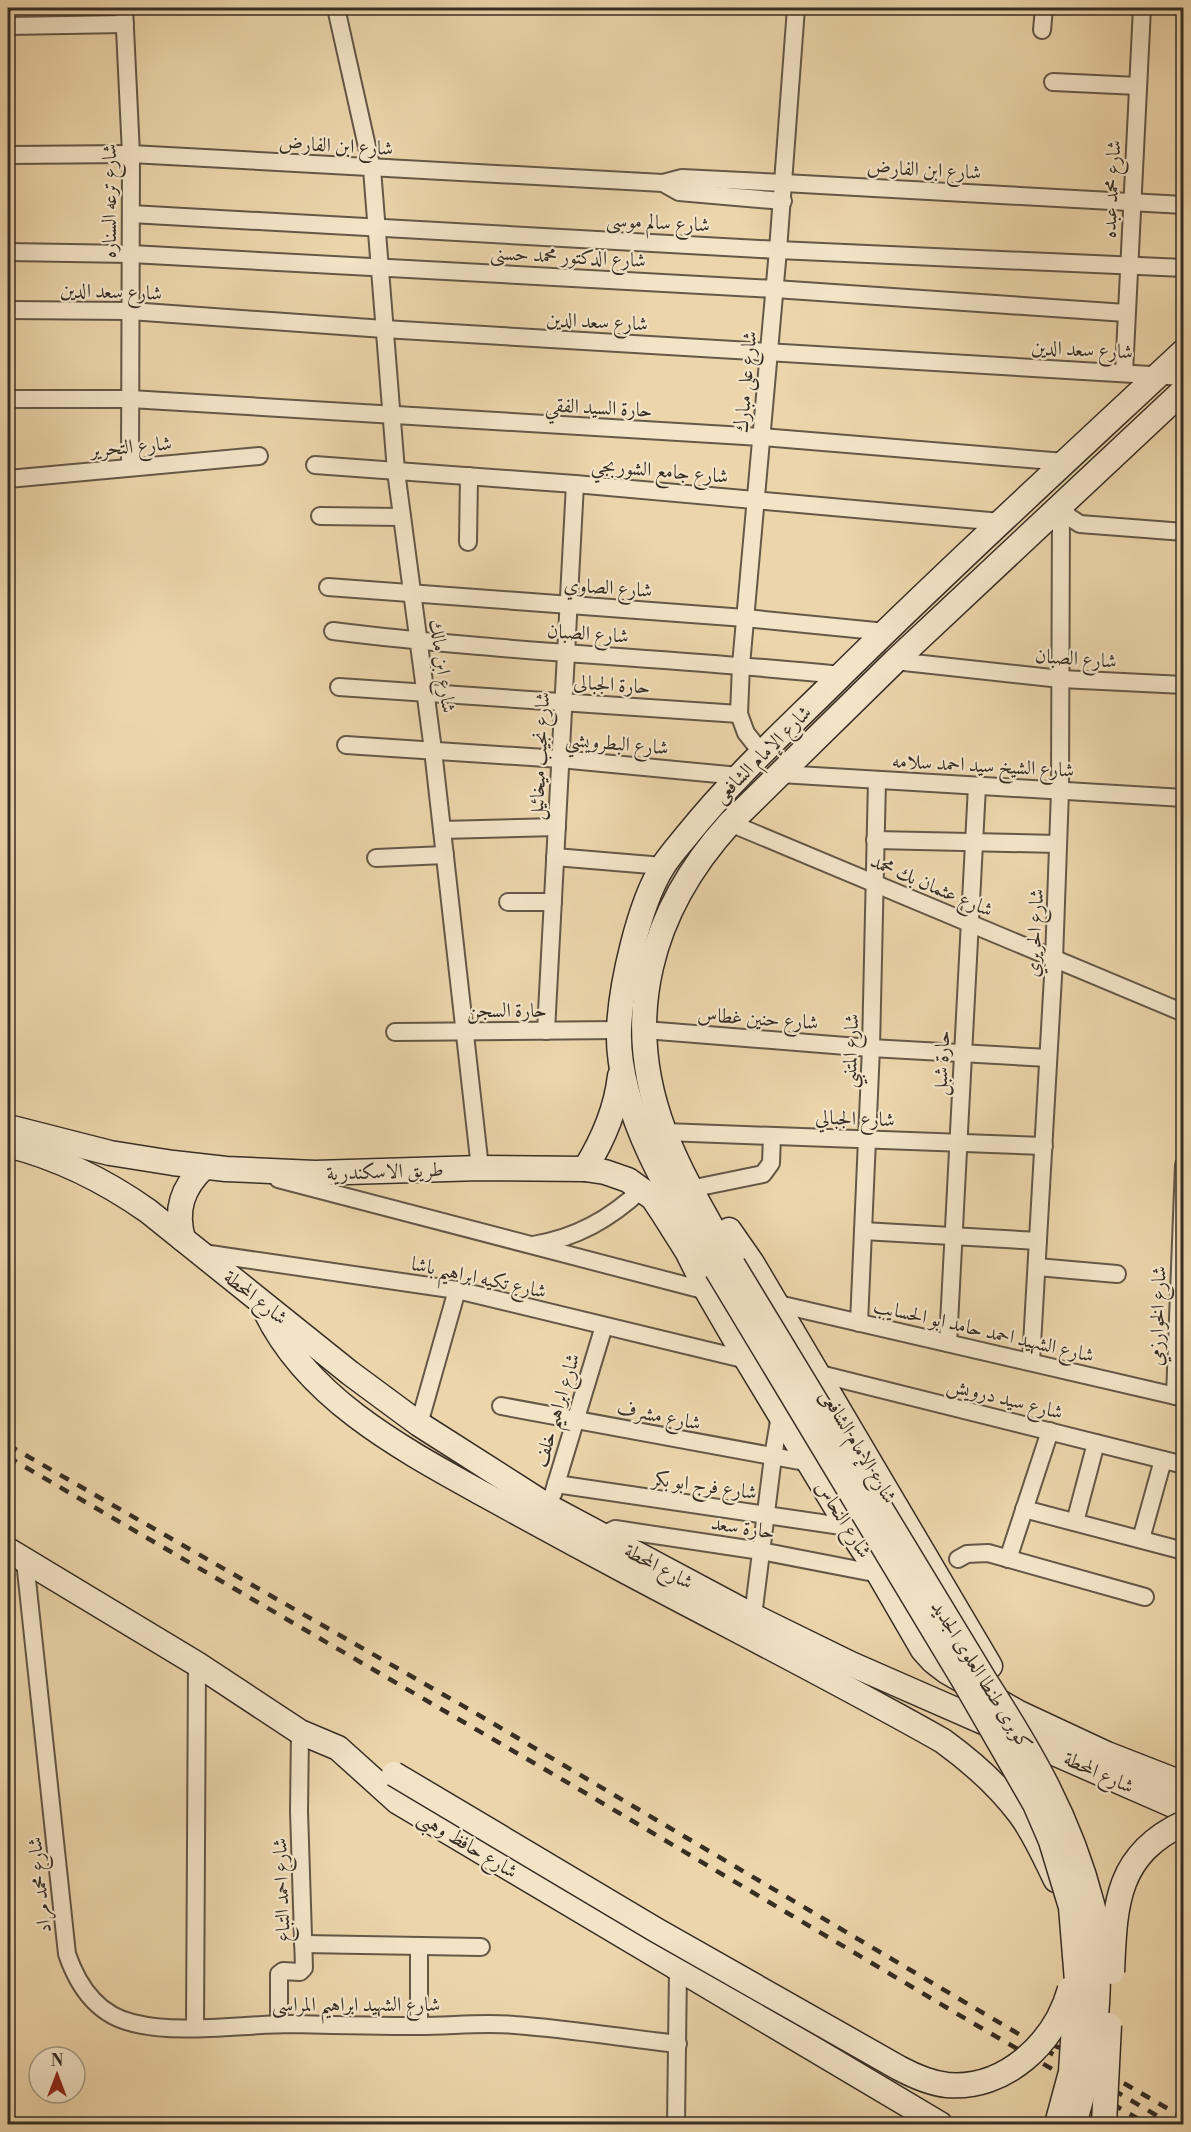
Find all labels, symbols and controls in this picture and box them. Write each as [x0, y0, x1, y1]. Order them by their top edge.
street label: شارع ابن الفارض [278, 131, 394, 166]
street label: شارع محمد عبده [1097, 139, 1132, 239]
street label: شارع ترعه السناره [98, 144, 127, 258]
street label: شارع ابن الفارض [866, 155, 982, 190]
street label: شارع سالم موسى [605, 208, 710, 243]
street label: شارع الدكتور محمد حسنى [489, 241, 647, 278]
street label: شارع سعد الدين [59, 278, 162, 311]
street label: شارع سعد الدين [545, 307, 649, 342]
street label: شارع على مبارك [730, 330, 767, 435]
street label: شارع سعد الدين [1030, 335, 1134, 370]
street label: حارة السيد الفقي [544, 393, 653, 430]
street label: شارع التحرير [87, 431, 173, 468]
street label: شارع جامع الشوربجي [590, 453, 729, 495]
street label: شارع الصاوي [562, 573, 653, 608]
street label: شارع ابن مالك [419, 618, 460, 715]
street label: شارع الصبان [546, 619, 630, 654]
street label: شارع الصبان [1034, 644, 1118, 679]
street label: حارة الجبالى [573, 670, 651, 701]
street label: شارع نجيب ميخائيل [525, 691, 560, 821]
street label: شارع الإمام الشافعى [709, 701, 820, 812]
street label: شارع البطرويشي [564, 728, 670, 766]
street label: شارع الشيخ سيد احمد سلامه [891, 749, 1075, 788]
street label: شارع عثمان بك محمد [865, 849, 997, 927]
street label: شارع الحريري [1021, 888, 1054, 978]
street label: حارة السجن [467, 999, 547, 1024]
street label: شارع حنين غطاس [696, 1003, 819, 1040]
street label: شارع المتنبي [838, 1013, 870, 1089]
street label: حارة شبل [928, 1030, 958, 1096]
street label: شارع الجبالي [815, 1106, 895, 1137]
street label: طريق الاسكندرية [326, 1158, 444, 1187]
street label: شارع تكيه ابراهيم باشا [407, 1252, 549, 1311]
street label: شارع المحطة [216, 1265, 292, 1334]
street label: شارع الخوارزمي [1144, 1266, 1177, 1367]
street label: شارع الشهيد احمد حامد ابو الحسايب [870, 1294, 1096, 1373]
street label: شارع ابراهيم خلف [528, 1351, 592, 1472]
street label: شارع سيد درويش [943, 1373, 1065, 1430]
street label: شارع الإمام الشافعى [810, 1385, 902, 1510]
street label: شارع مشرف [614, 1396, 703, 1441]
street label: شارع فرج ابو بكر [648, 1467, 759, 1510]
street label: شارع النحاس [806, 1476, 876, 1565]
street label: حارة سعد [709, 1511, 776, 1546]
street label: شارع المحطة [618, 1539, 697, 1599]
street label: كوبرى طنطا العلوى الجديد [925, 1596, 1037, 1755]
street label: شارع المحطة [1058, 1747, 1137, 1804]
street label: شارع حافظ وهبى [411, 1806, 522, 1888]
street label: شارع محمد مراد [23, 1835, 62, 1934]
street label: شارع احمد التباع [268, 1837, 301, 1943]
street label: شارع الشهيد ابراهيم المراسى [272, 1993, 440, 2024]
north arrow [27, 2045, 87, 2105]
text: N [51, 2051, 64, 2071]

